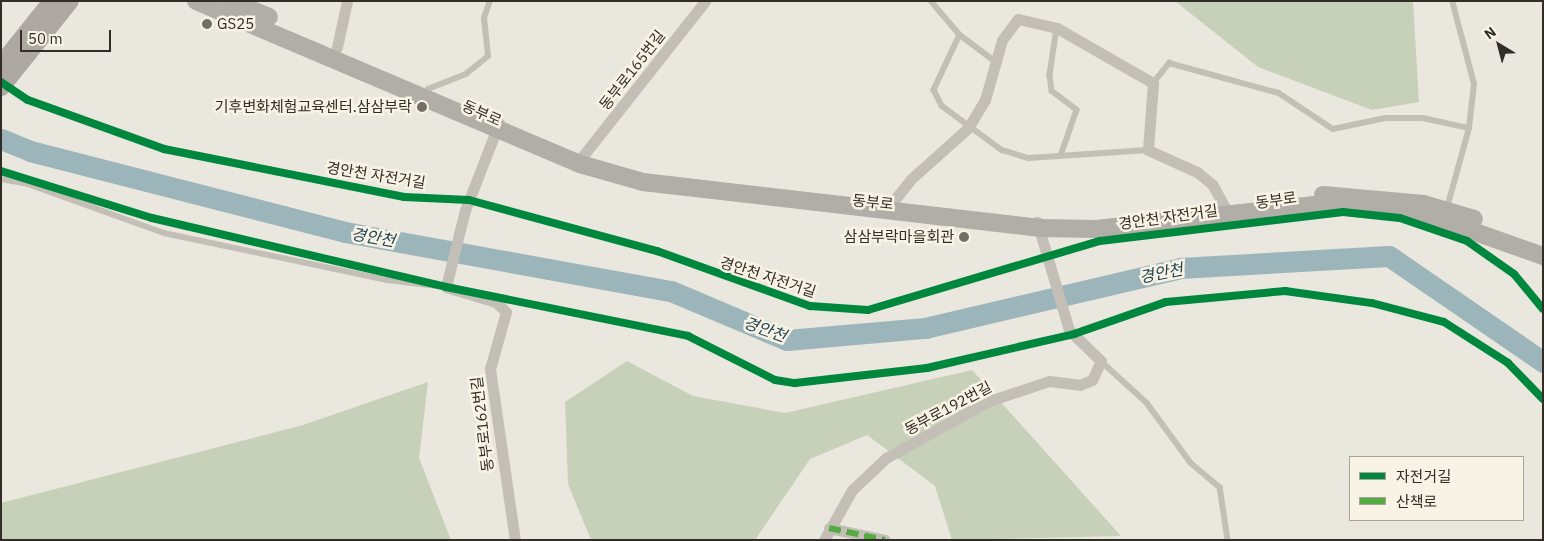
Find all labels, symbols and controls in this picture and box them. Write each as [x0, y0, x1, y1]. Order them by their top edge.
place label: GS25 [217, 15, 254, 33]
marker: GS25 [201, 18, 213, 30]
scale bar [22, 20, 114, 52]
north arrow [1474, 20, 1524, 70]
text: N [1481, 23, 1499, 43]
street label: 동부로165번길 [595, 27, 669, 113]
text: 50 m [28, 29, 63, 48]
street label: 동부로 [459, 96, 505, 130]
place label: 기후변화체험교육센터.삼삼부락 [215, 98, 412, 116]
marker: 기후변화체험교육센터.삼삼부락 [416, 101, 428, 113]
street label: 경안천 자전거길 [325, 158, 427, 192]
street label: 동부로 [1254, 188, 1298, 212]
street label: 동부로 [851, 191, 895, 213]
street label: 경안천 자전거길 [1117, 201, 1219, 233]
water label: 경안천 [350, 224, 396, 250]
place label: 삼삼부락마을회관 [844, 228, 954, 246]
marker: 삼삼부락마을회관 [958, 231, 970, 243]
street label: 경안천 자전거길 [718, 253, 818, 301]
water label: 경안천 [1137, 259, 1185, 287]
water label: 경안천 [741, 312, 789, 346]
street label: 동부로162번길 [467, 375, 497, 473]
street label: 동부로192번길 [901, 378, 995, 438]
legend [1349, 456, 1524, 521]
text: 자전거길 [1396, 467, 1451, 486]
text: 산책로 [1396, 492, 1437, 511]

